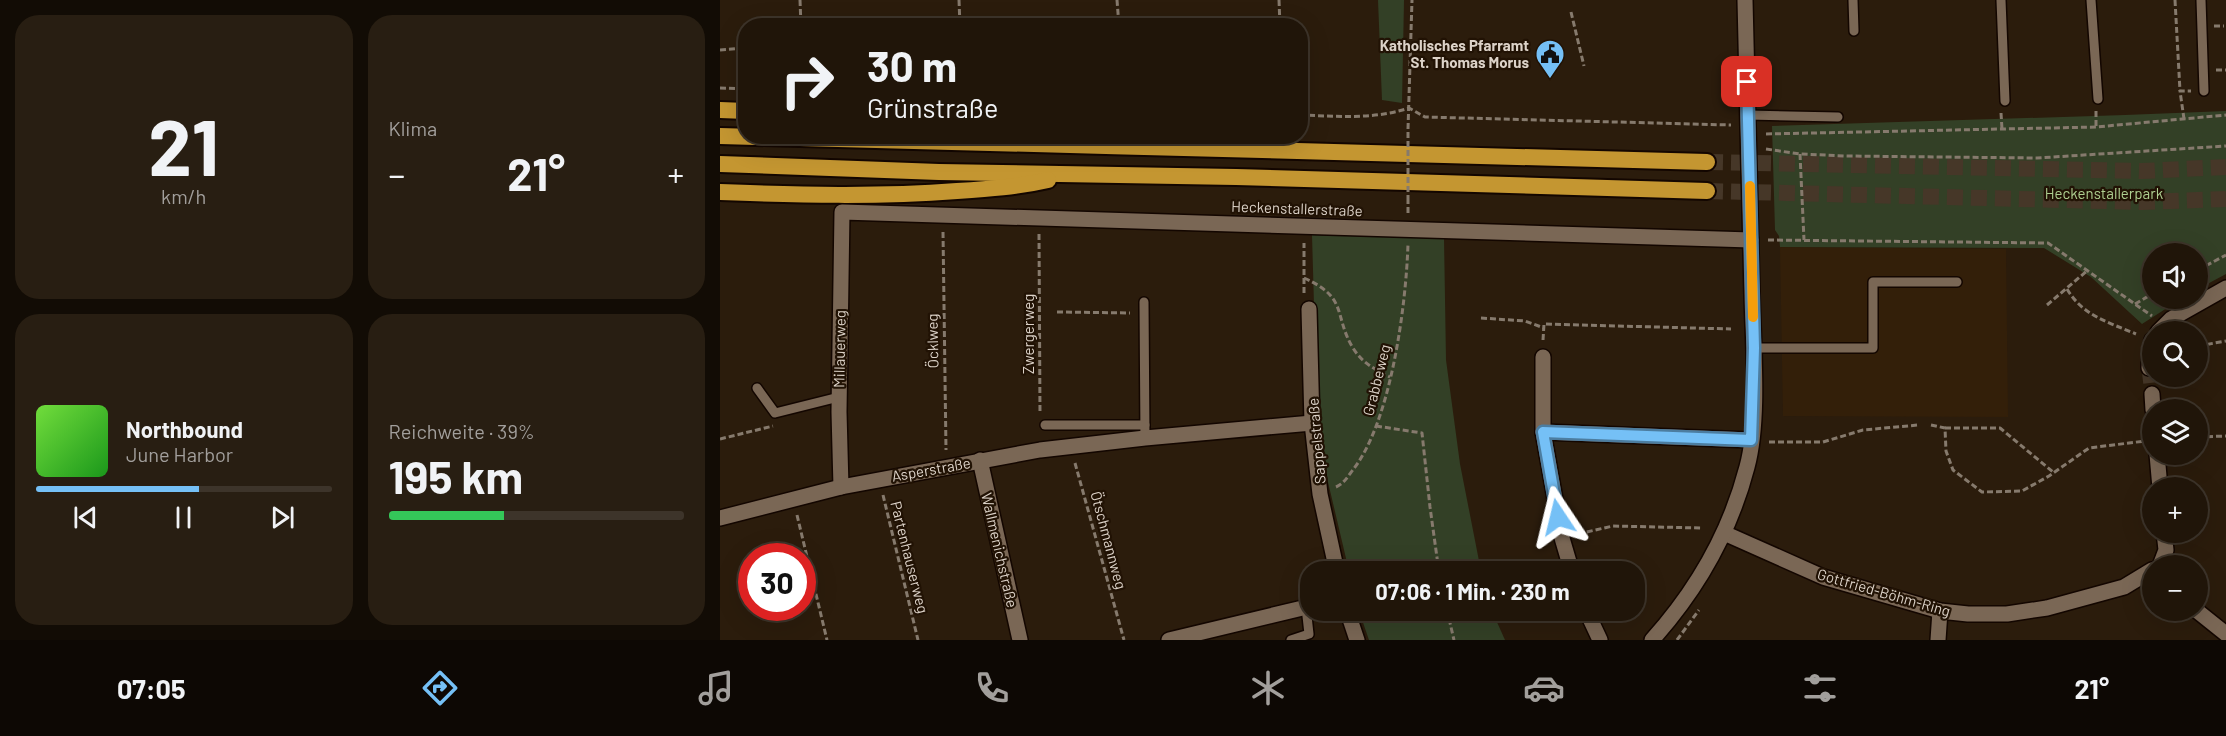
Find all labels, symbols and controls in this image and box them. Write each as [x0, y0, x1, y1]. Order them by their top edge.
place label: Katholisches Pfarramt St. Thomas Morus [1380, 36, 1529, 71]
public building icon: Katholisches Pfarramt St. Thomas Morus [1534, 38, 1566, 80]
text: 30 m [867, 40, 957, 90]
icon: right [768, 42, 846, 120]
pin [1721, 56, 1772, 107]
icon: arrive [1730, 65, 1763, 98]
text: Grünstraße [867, 91, 998, 123]
text: 21 [148, 98, 219, 192]
text: Klima [389, 116, 437, 140]
text: 21° [507, 146, 565, 200]
text: − [389, 154, 405, 194]
text: + [668, 154, 684, 194]
text: km/h [161, 184, 206, 208]
park label: Heckenstallerpark [2045, 184, 2164, 202]
street label: Heckenstallerstraße [1231, 197, 1363, 219]
map controls [2142, 243, 2208, 621]
button: sound [2142, 243, 2208, 309]
street label: Zwergerweg [1019, 294, 1037, 374]
street label: Millauerweg [829, 310, 849, 388]
street label: Öcklweg [923, 314, 941, 368]
button: search [2142, 321, 2208, 387]
street label: Grabbeweg [1358, 342, 1394, 418]
street label: Sappelstraße [1303, 397, 1329, 485]
button: layers [2142, 399, 2208, 465]
text: Northbound [126, 416, 243, 442]
text: Reichweite · 39% [389, 419, 535, 443]
text: June Harbor [126, 442, 233, 466]
text: 195 km [389, 449, 523, 503]
street label: Asperstraße [890, 453, 972, 485]
button: + [2142, 477, 2208, 543]
position arrow [1526, 485, 1590, 549]
street label: Ötschmannweg [1087, 489, 1131, 591]
street label: Wallmenichstraße [978, 491, 1022, 609]
street label: Partenhauserweg [887, 499, 933, 615]
icon: previous [69, 501, 102, 534]
icon: pause [167, 501, 200, 534]
icon: next [266, 501, 299, 534]
speed limit sign: 30 [738, 543, 816, 621]
button: − [2142, 555, 2208, 621]
street label: Gottfried-Böhm-Ring [1815, 564, 1953, 620]
text: 07:06 · 1 Min. · 230 m [1375, 578, 1570, 604]
icon: directions [419, 667, 461, 709]
icon: music [695, 667, 737, 709]
icon: phone [971, 667, 1013, 709]
icon: climate [1247, 667, 1289, 709]
icon: car [1523, 667, 1565, 709]
icon: filters [1799, 667, 1841, 709]
text: 07:05 [117, 672, 185, 704]
text: 21° [2074, 672, 2109, 704]

